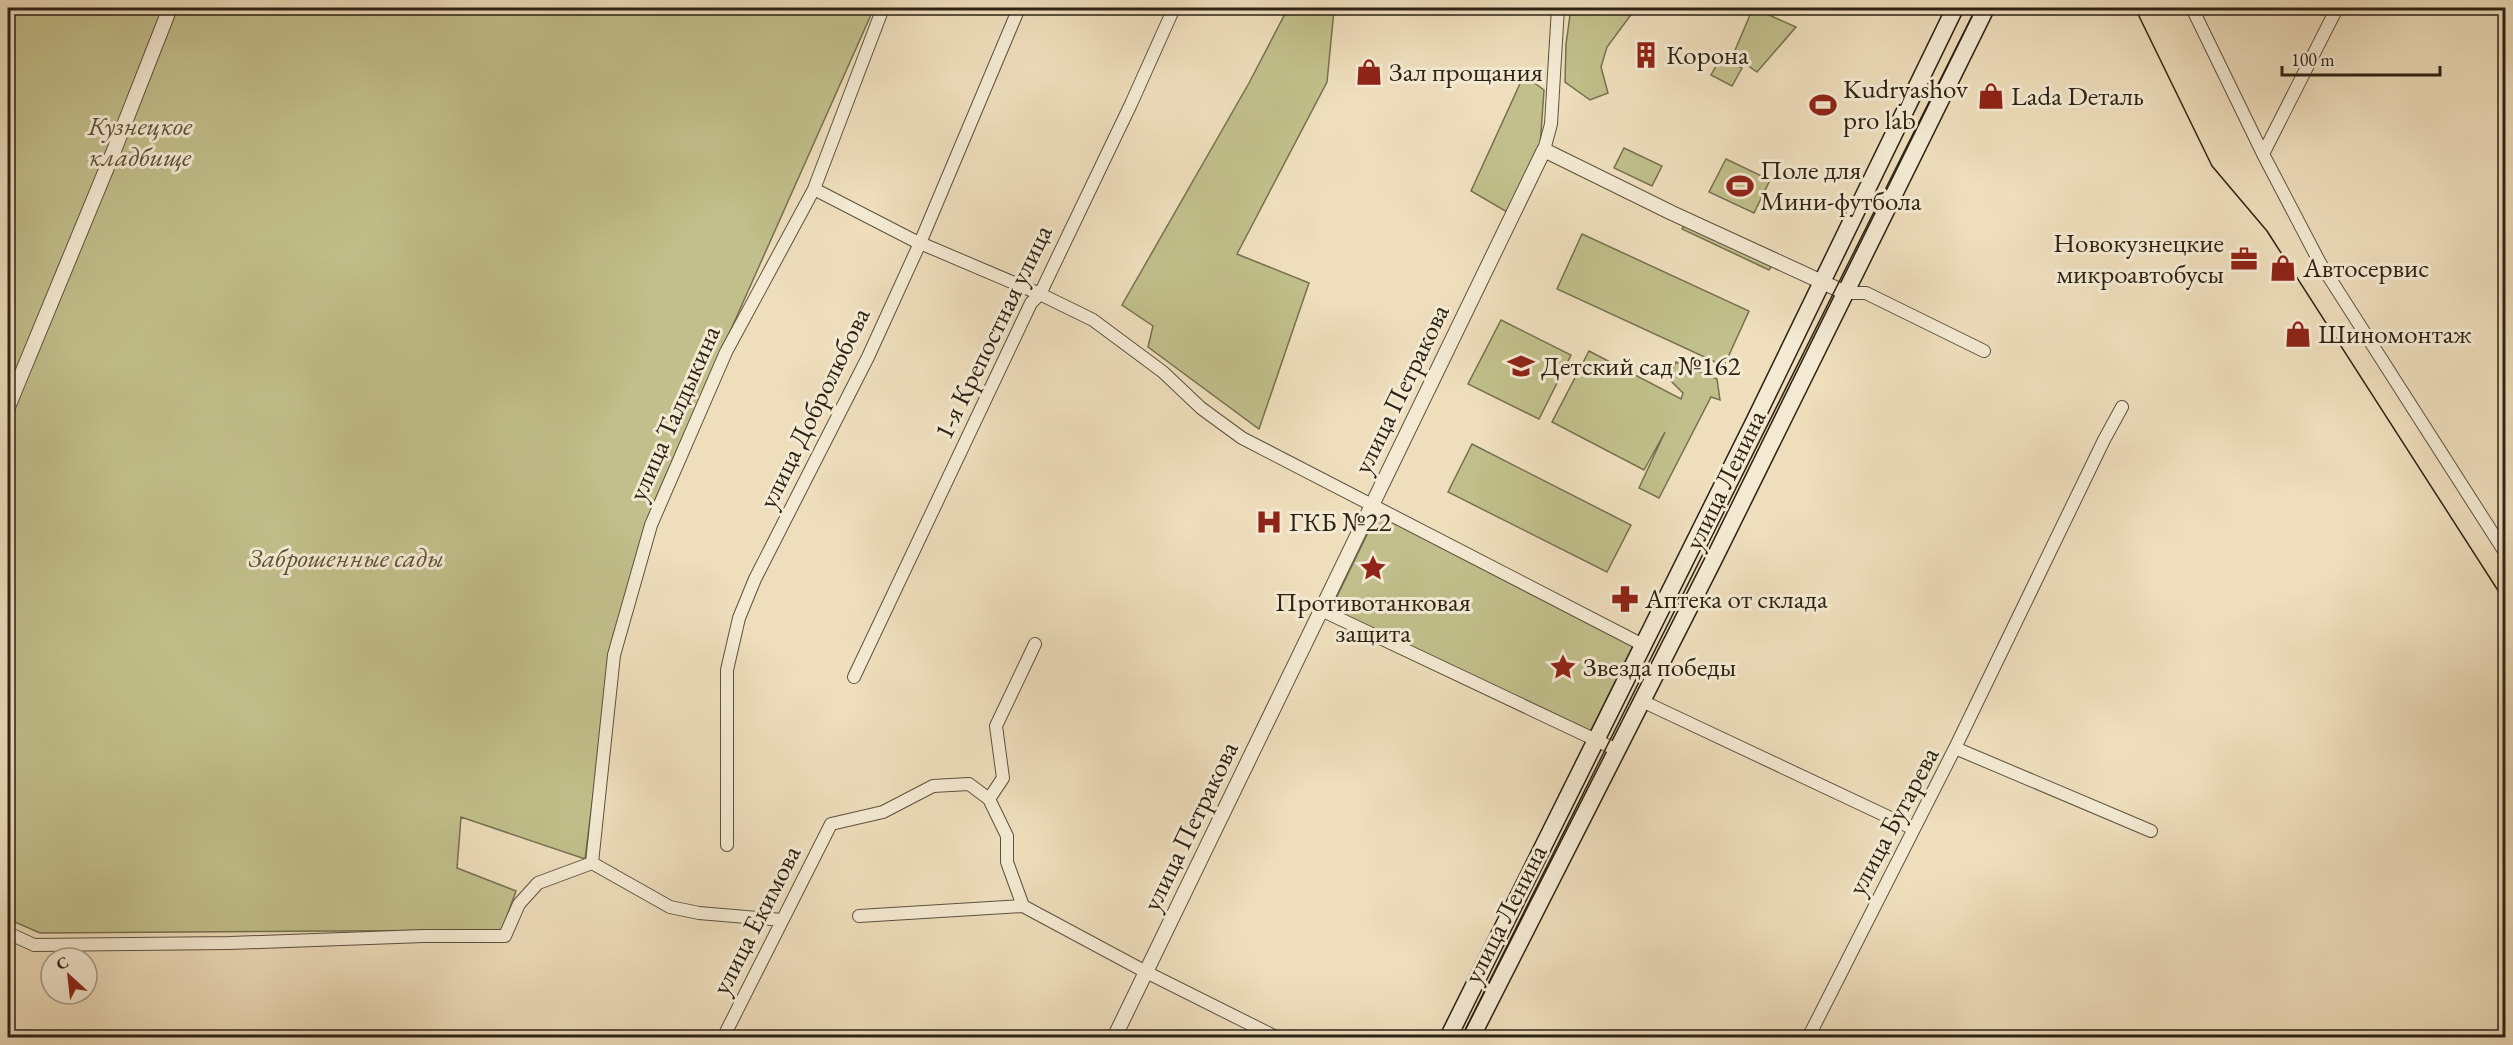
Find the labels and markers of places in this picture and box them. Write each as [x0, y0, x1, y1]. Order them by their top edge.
place label: Корона [1666, 37, 1749, 72]
building icon: Корона [1631, 40, 1661, 70]
place label: Зал прощания [1389, 54, 1543, 89]
shop icon: Зал прощания [1354, 57, 1384, 87]
place label: Kudryashov pro lab [1843, 71, 1968, 137]
place label: Lada Dеталь [2011, 78, 2144, 113]
shop icon: Lada Dеталь [1976, 81, 2006, 111]
sports icon: Kudryashov pro lab [1808, 90, 1838, 120]
place label: Поле для Мини-футбола [1760, 152, 1922, 218]
sports icon: Поле для Мини-футбола [1725, 171, 1755, 201]
place label: Новокузнецкие микроавтобусы [2053, 225, 2224, 291]
office icon: Новокузнецкие микроавтобусы [2229, 244, 2259, 274]
place label: Автосервис [2302, 250, 2429, 285]
shop icon: Автосервис [2268, 253, 2298, 283]
place label: Шиномонтаж [2318, 316, 2472, 351]
shop icon: Шиномонтаж [2283, 319, 2313, 349]
place label: Детский сад №162 [1541, 348, 1740, 383]
school or university icon: Детский сад №162 [1506, 351, 1536, 381]
place label: ГКБ №22 [1289, 504, 1391, 539]
hospital icon: ГКБ №22 [1254, 507, 1284, 537]
place icon: Противотанковая защита [1358, 553, 1388, 583]
place label: Аптека от склада [1644, 581, 1828, 616]
place label: Противотанковая защита [1275, 584, 1471, 650]
pharmacy icon: Аптека от склада [1610, 584, 1640, 614]
place label: Звезда победы [1583, 649, 1736, 684]
place icon: Звезда победы [1548, 652, 1578, 682]

